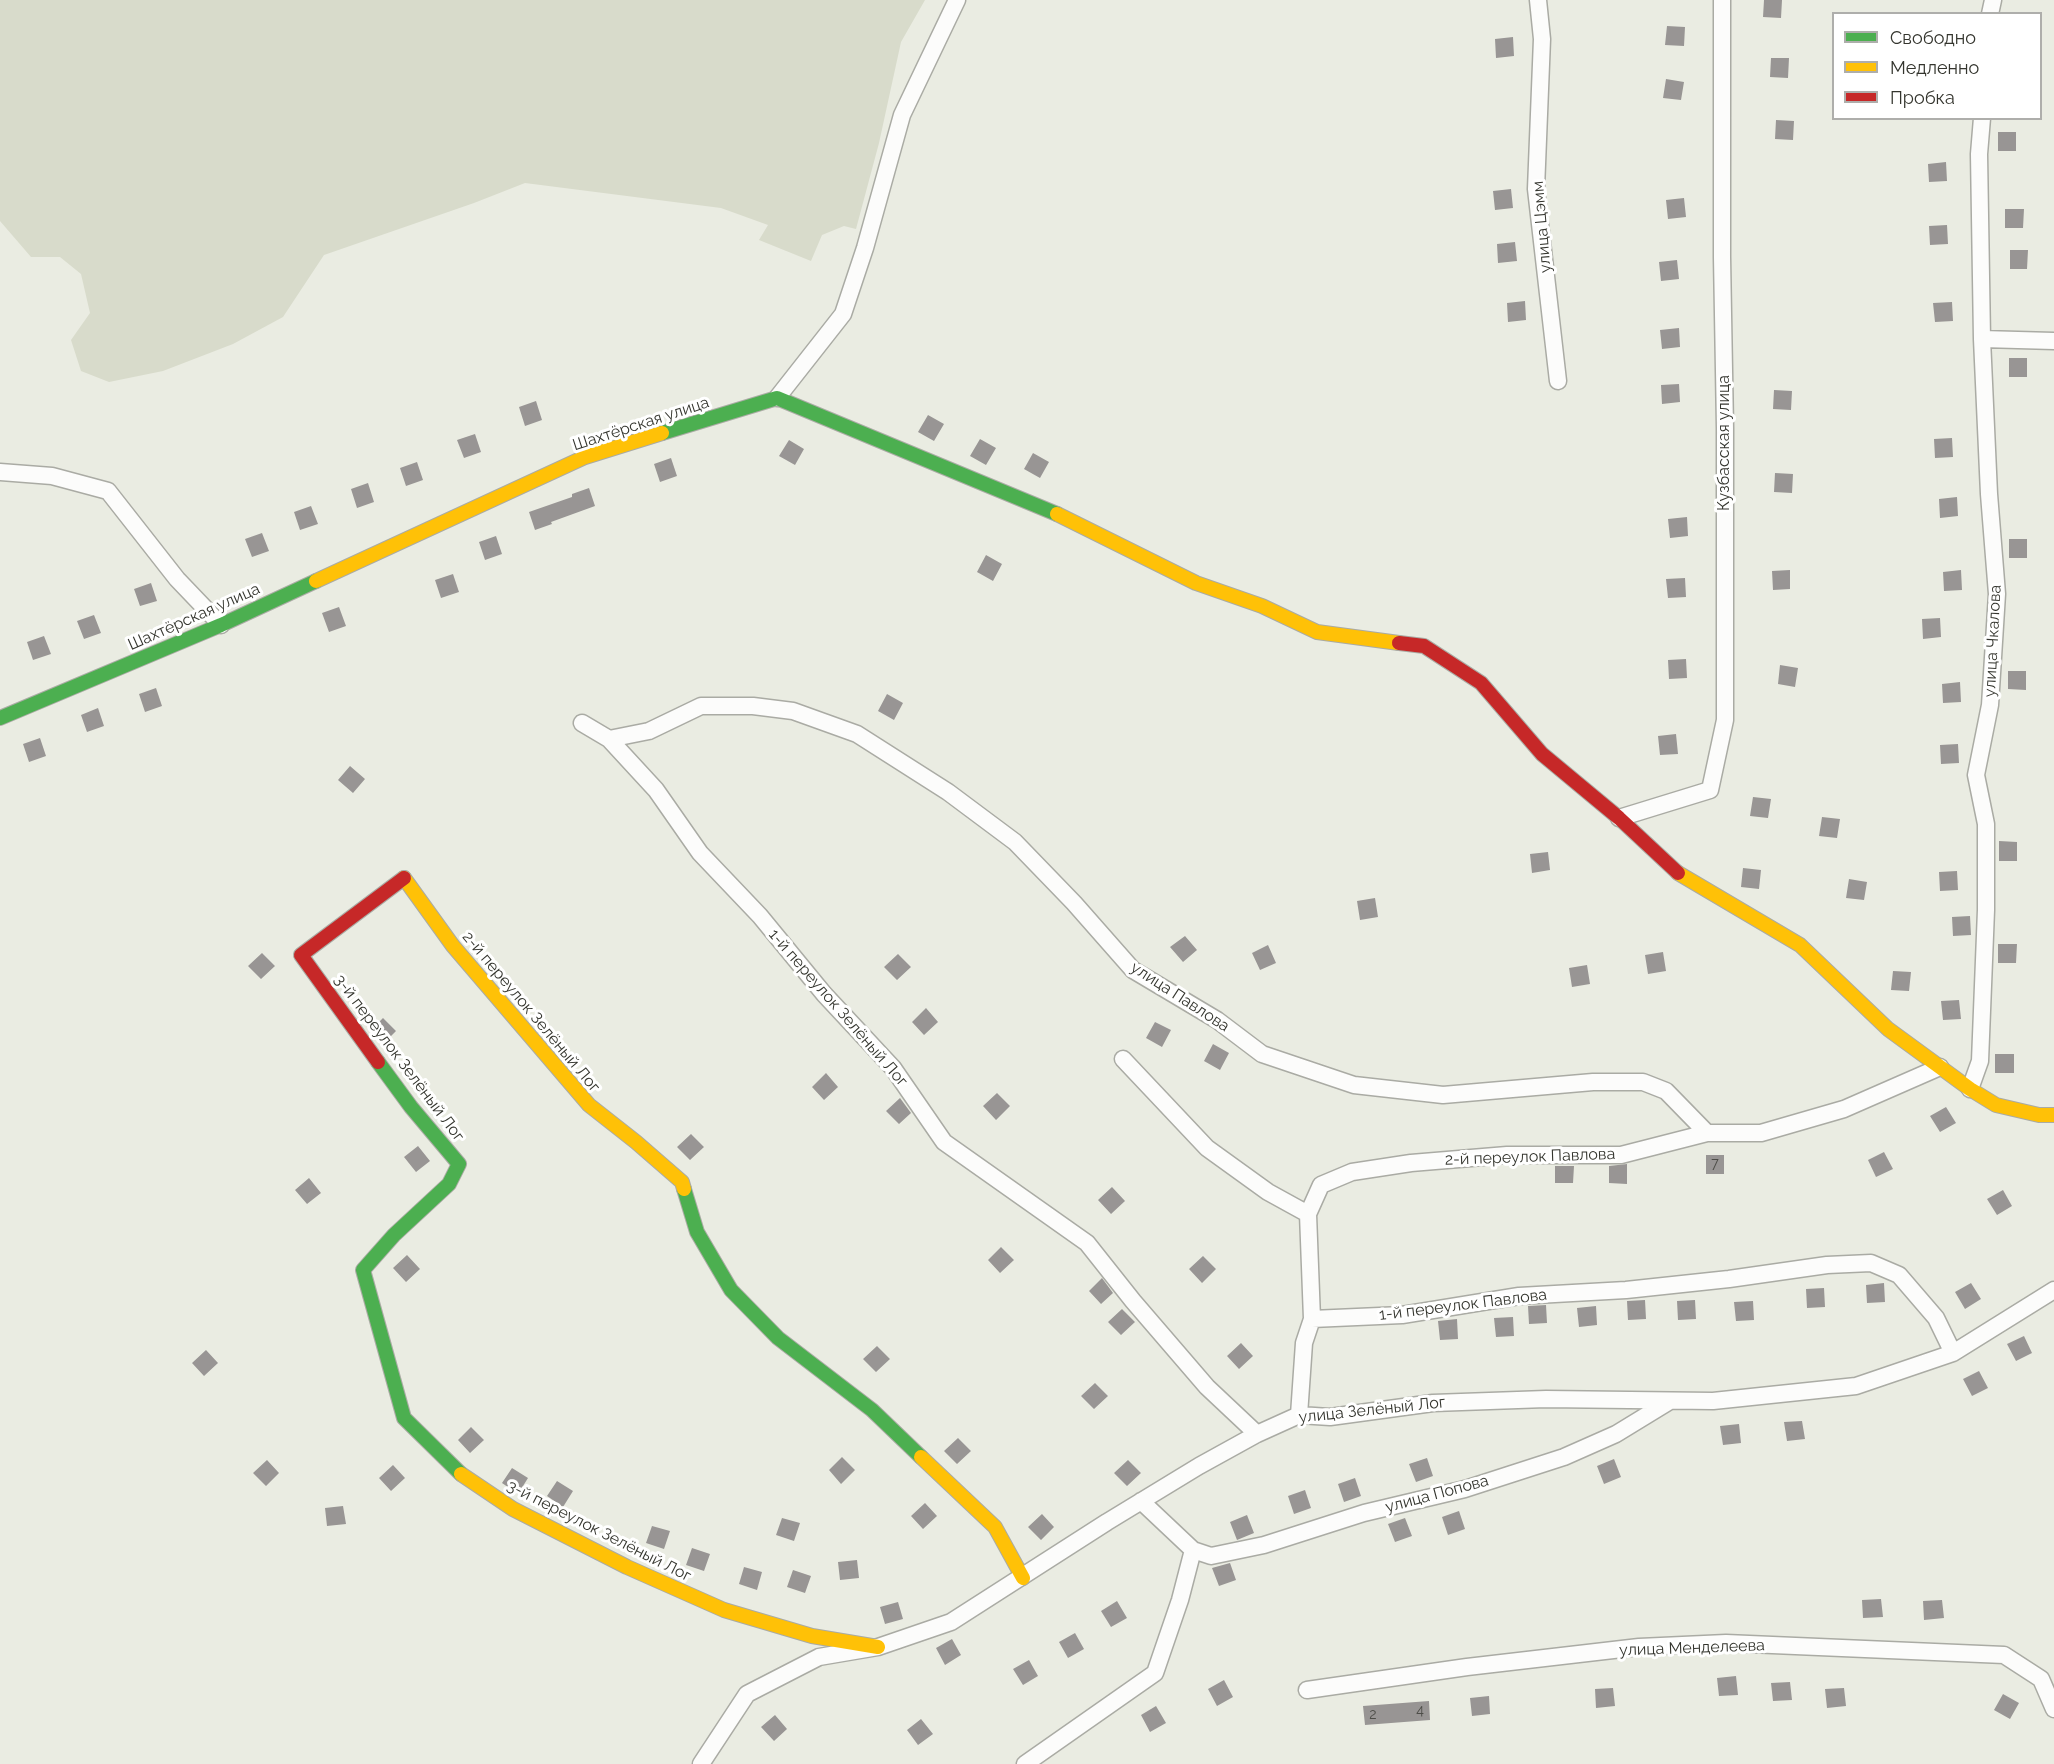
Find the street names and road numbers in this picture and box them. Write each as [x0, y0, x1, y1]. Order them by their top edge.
street label: улица Цэмм [1528, 180, 1556, 274]
street label: Кузбасская улица [1714, 375, 1734, 511]
street label: Шахтёрская улица [570, 393, 712, 455]
street label: Шахтёрская улица [125, 579, 263, 655]
street label: улица Чкалова [1980, 584, 2006, 698]
street label: 1-й переулок Зелёный Лог [764, 925, 912, 1091]
street label: 2-й переулок Зелёный Лог [458, 928, 604, 1096]
street label: улица Павлова [1127, 958, 1233, 1036]
street label: 3-й переулок Зелёный Лог [330, 971, 468, 1145]
street label: 2-й переулок Павлова [1444, 1144, 1616, 1170]
street label: 1-й переулок Павлова [1378, 1285, 1548, 1325]
street label: улица Зелёный Лог [1298, 1393, 1446, 1427]
street label: улица Попова [1383, 1471, 1491, 1517]
street label: 3-й переулок Зелёный Лог [504, 1476, 694, 1586]
street label: улица Менделеева [1619, 1636, 1765, 1660]

